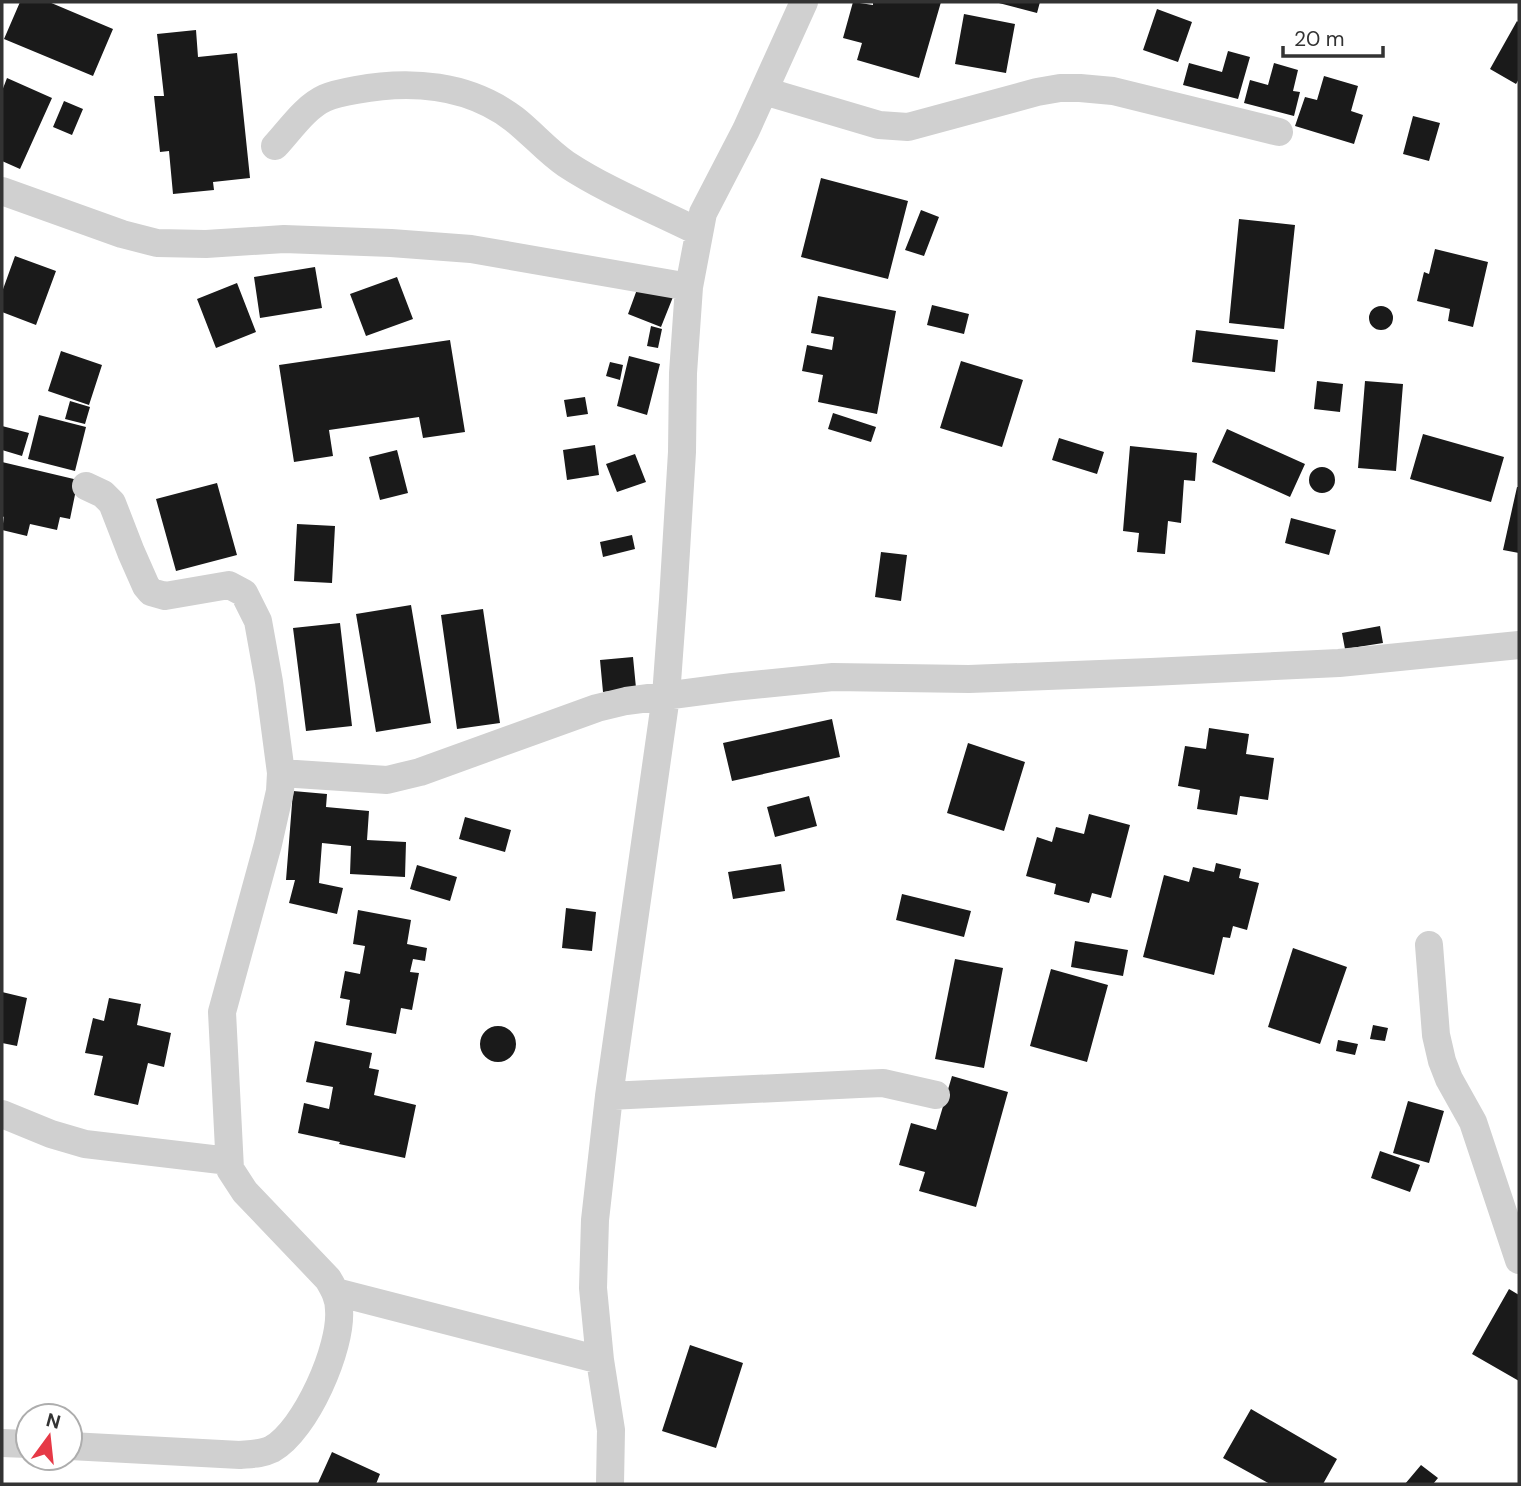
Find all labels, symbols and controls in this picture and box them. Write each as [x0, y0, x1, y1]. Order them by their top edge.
scale bar [1283, 14, 1383, 58]
text: 20 m [1294, 25, 1345, 53]
north arrow [14, 1402, 84, 1472]
text: N [43, 1407, 63, 1435]

